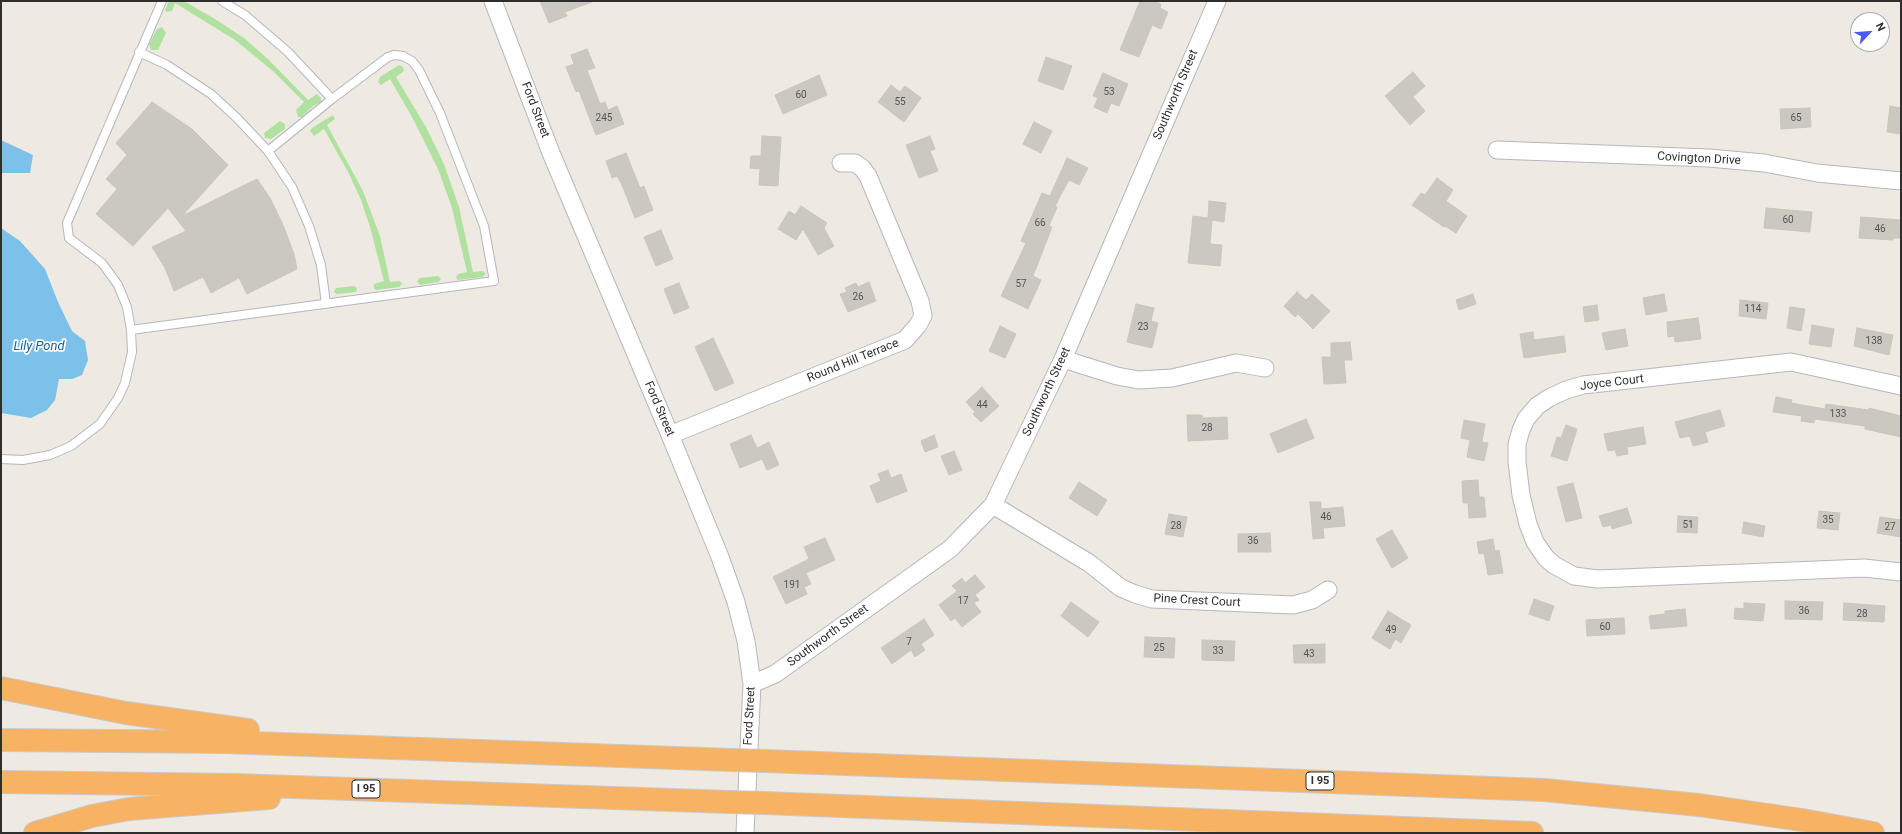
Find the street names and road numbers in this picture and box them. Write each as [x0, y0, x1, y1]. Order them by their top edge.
street label: Southworth Street [1151, 48, 1201, 142]
street label: Ford Street [518, 80, 552, 140]
street label: Covington Drive [1657, 150, 1741, 168]
street label: Round Hill Terrace [805, 336, 901, 386]
street label: Southworth Street [1020, 345, 1074, 439]
street label: Joyce Court [1579, 372, 1645, 394]
street label: Ford Street [641, 379, 677, 439]
street label: Pine Crest Court [1153, 592, 1241, 610]
street label: Southworth Street [785, 602, 871, 670]
street label: Ford Street [741, 686, 759, 746]
road number: I 95 [1306, 772, 1334, 790]
road number: I 95 [352, 780, 380, 798]

